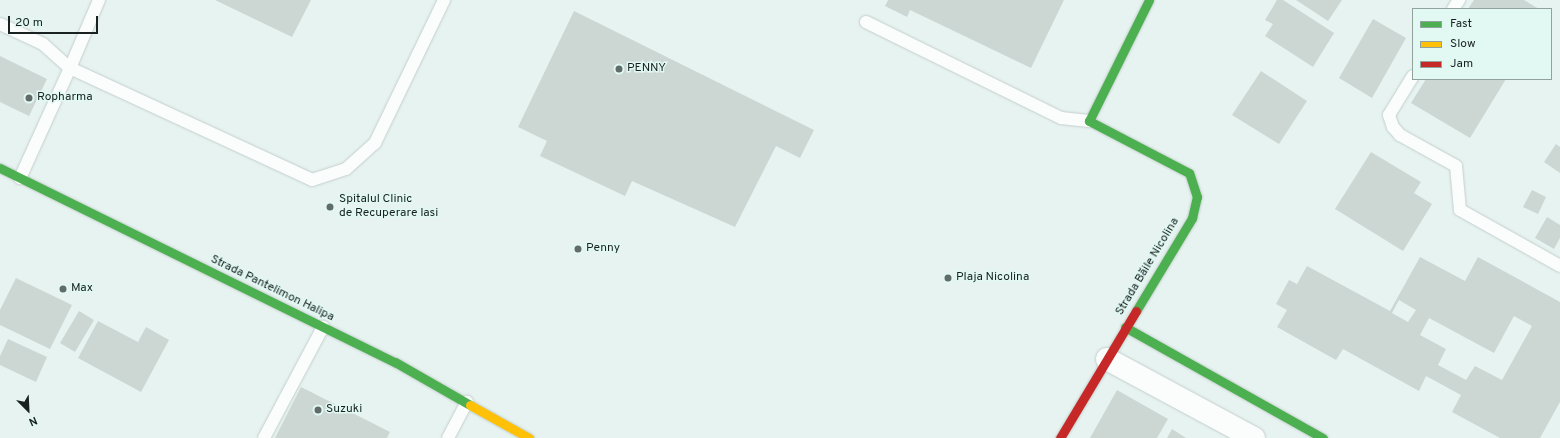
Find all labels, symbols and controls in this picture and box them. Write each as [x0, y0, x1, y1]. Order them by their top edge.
scale bar [10, 8, 100, 34]
legend [1412, 8, 1552, 80]
text: 20 m [15, 15, 43, 31]
text: Fast [1450, 16, 1472, 32]
text: Slow [1450, 36, 1476, 52]
text: Jam [1450, 56, 1473, 72]
place label: PENNY [627, 62, 666, 76]
marker: PENNY [614, 64, 624, 74]
place label: Ropharma [37, 91, 93, 105]
marker: Ropharma [24, 93, 34, 103]
place label: Spitalul Clinic de Recuperare Iasi [339, 193, 438, 221]
marker: Spitalul Clinic de Recuperare Iasi [324, 201, 336, 213]
street label: Strada Băile Nicolina [1113, 216, 1183, 318]
place label: Penny [586, 242, 620, 256]
marker: Penny [573, 244, 583, 254]
street label: Strada Pantelimon Halipa [208, 253, 336, 325]
place label: Plaja Nicolina [956, 271, 1029, 285]
marker: Plaja Nicolina [943, 273, 953, 283]
place label: Max [71, 282, 93, 296]
marker: Max [58, 284, 68, 294]
north arrow [8, 390, 48, 430]
place label: Suzuki [326, 403, 362, 417]
marker: Suzuki [313, 405, 323, 415]
text: N [26, 413, 39, 429]

